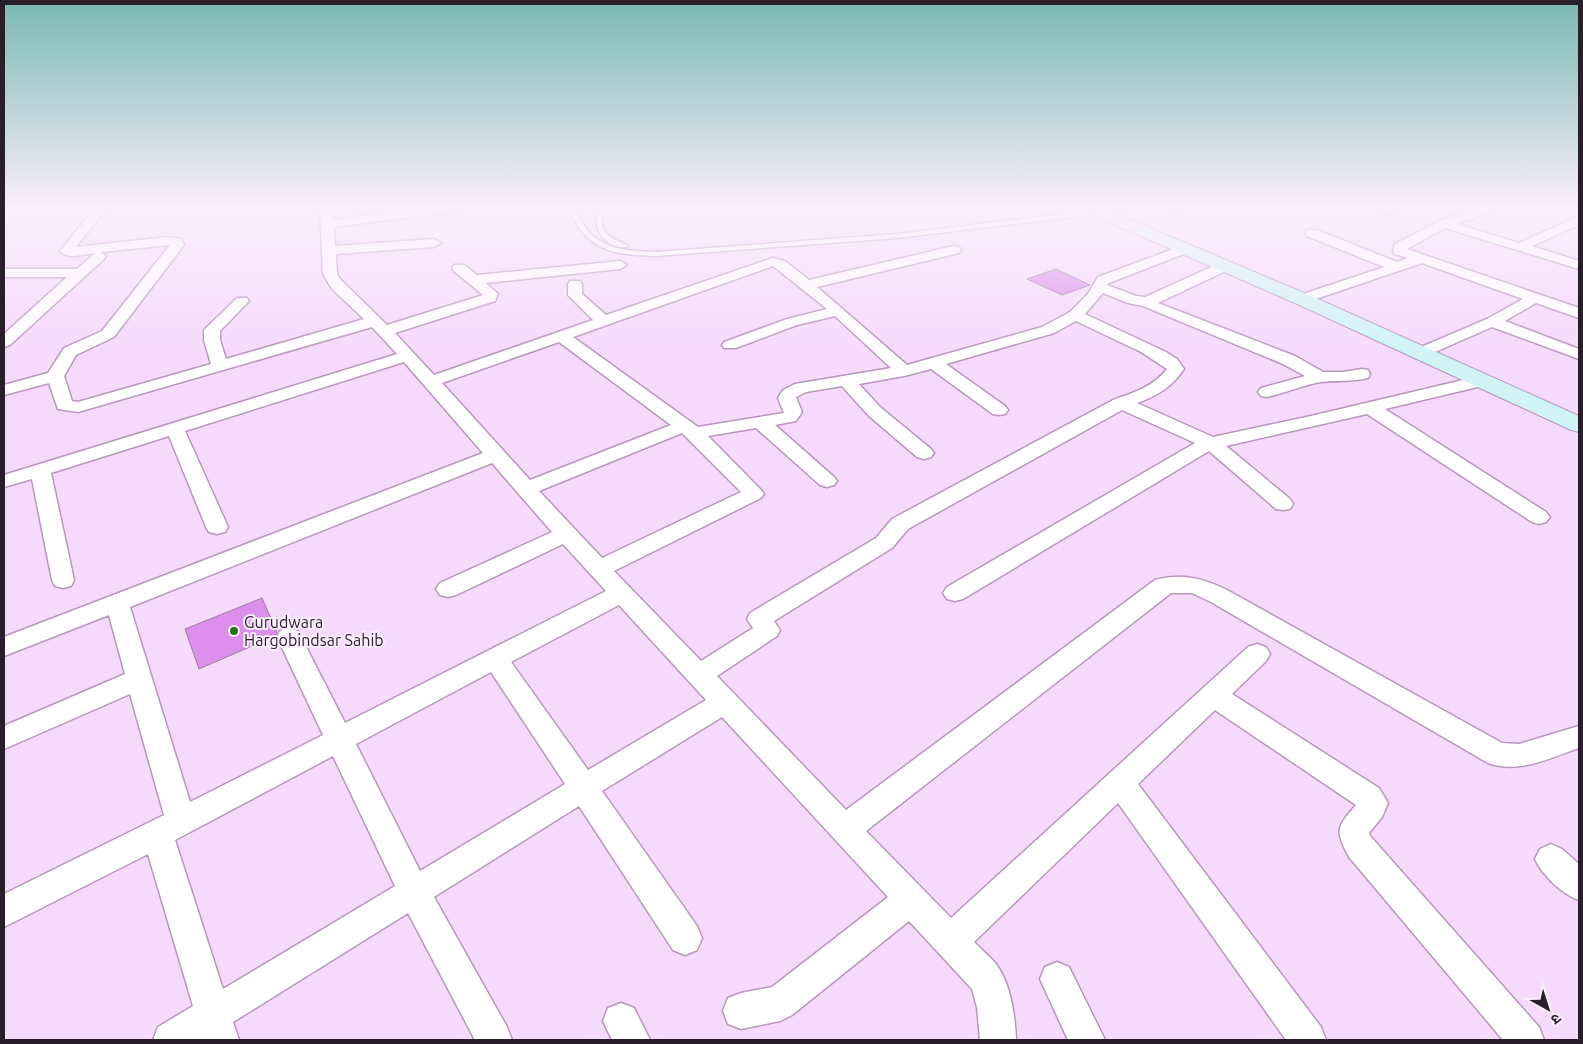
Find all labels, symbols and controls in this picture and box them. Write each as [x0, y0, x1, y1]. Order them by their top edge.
place label: Gurudwara Hargobindsar Sahib [244, 613, 384, 649]
marker: Gurudwara Hargobindsar Sahib [228, 625, 240, 637]
north arrow [1523, 984, 1573, 1034]
text: उ [1547, 1010, 1564, 1028]

